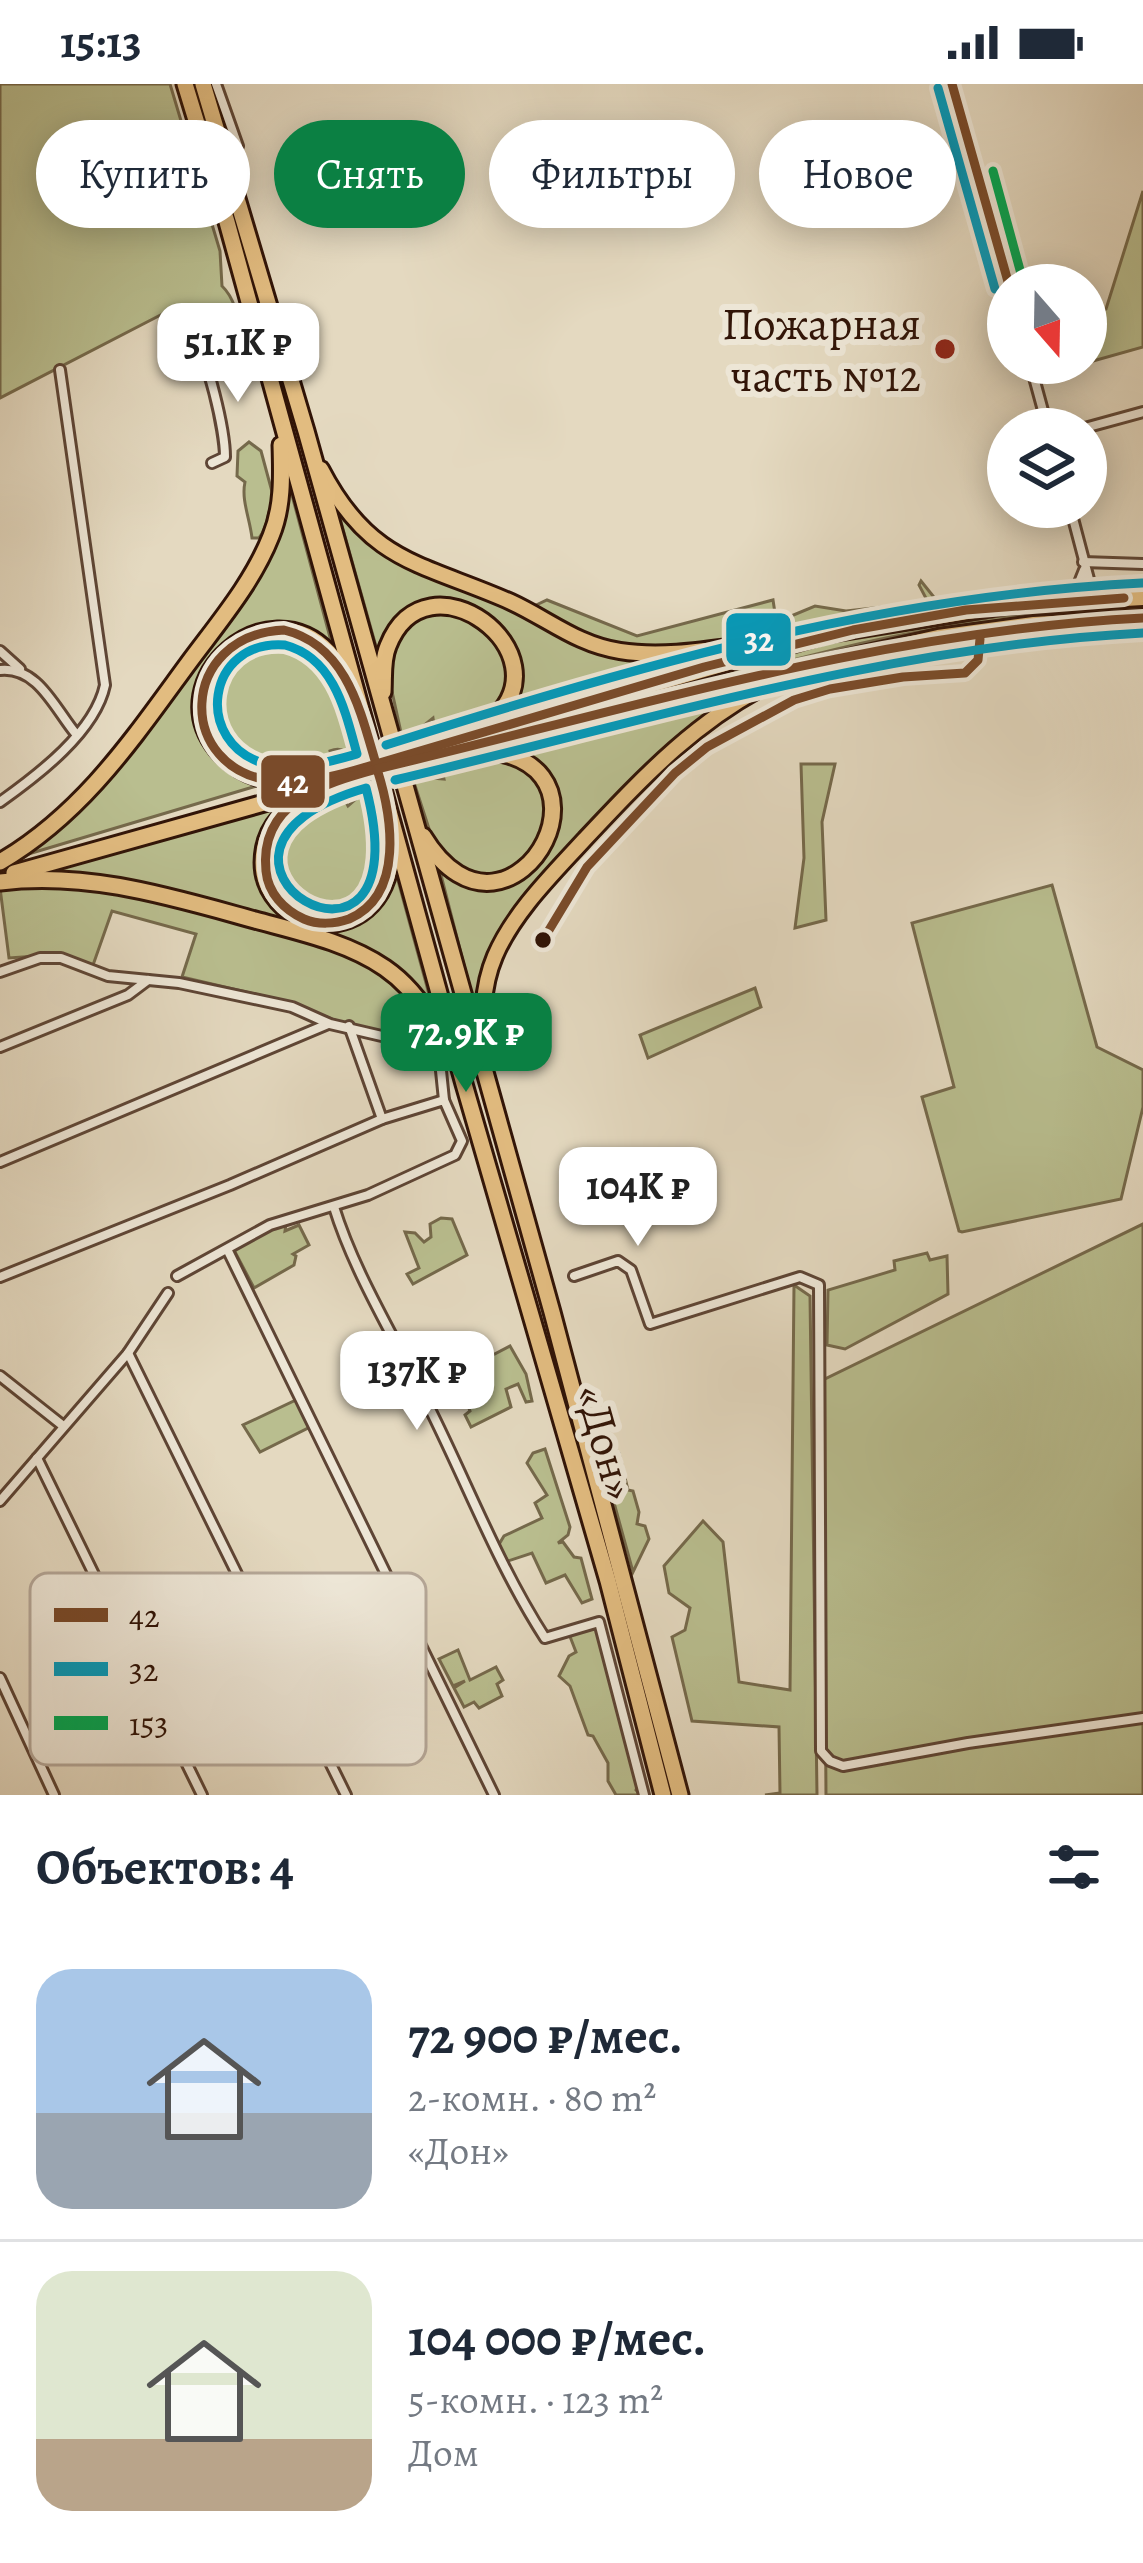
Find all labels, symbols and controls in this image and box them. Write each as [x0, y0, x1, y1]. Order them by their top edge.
text: 15:13 [60, 11, 142, 73]
chip: Купить [36, 120, 250, 228]
chip: Снять [274, 120, 465, 228]
chip: Фильтры [489, 120, 735, 228]
chip: Новое [759, 120, 956, 228]
north arrow [987, 264, 1107, 384]
map controls [987, 264, 1107, 528]
place label: Пожарная часть №12 [722, 293, 921, 407]
pin: 51.1K ₽ [127, 303, 349, 405]
text: 51.1K ₽ [184, 315, 292, 368]
marker: Пожарная часть №12 [932, 336, 958, 362]
button: layers [987, 408, 1107, 528]
line badge: 32 [724, 611, 793, 668]
text: 32 [744, 617, 774, 662]
line badge: 42 [259, 753, 327, 810]
text: 42 [277, 759, 309, 804]
unlabelled marker [532, 929, 554, 951]
pin: 72.9K ₽ [355, 993, 577, 1095]
text: 72.9K ₽ [408, 1005, 524, 1058]
pin: 104K ₽ [540, 1147, 736, 1249]
text: 104K ₽ [586, 1159, 690, 1212]
pin: 137K ₽ [319, 1331, 515, 1433]
text: 137K ₽ [367, 1343, 467, 1396]
street label: «Дон» [560, 1378, 652, 1507]
legend [30, 1573, 426, 1765]
text: 42 [129, 1593, 160, 1638]
text: 32 [129, 1647, 158, 1692]
text: 153 [129, 1701, 168, 1746]
text: Объектов: 4 [36, 1832, 294, 1902]
icon: filters [1041, 1834, 1107, 1900]
text: 72 900 ₽/мес. [408, 2001, 683, 2071]
icon: home [132, 2017, 276, 2161]
text: 2-комн. · 80 m² [408, 2071, 656, 2124]
text: «Дон» [408, 2124, 509, 2177]
text: 104 000 ₽/мес. [408, 2303, 706, 2373]
icon: home [132, 2319, 276, 2463]
text: 5-комн. · 123 m² [408, 2373, 663, 2426]
text: Дом [408, 2426, 479, 2479]

